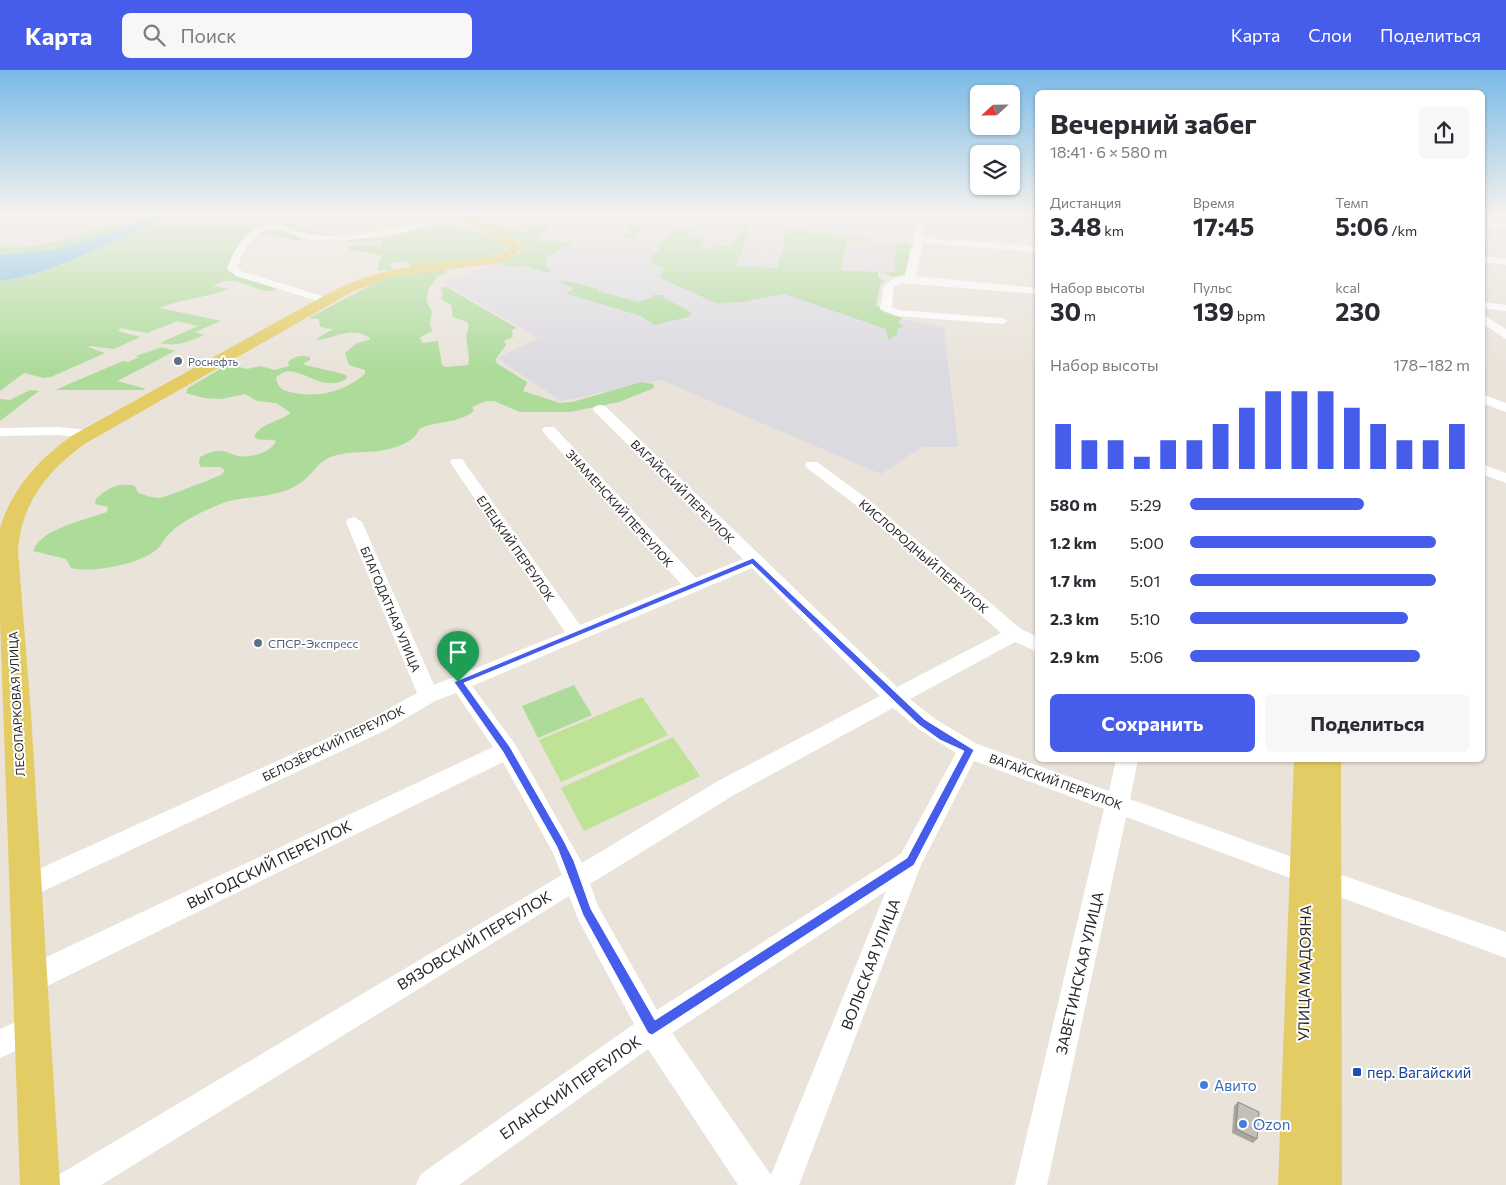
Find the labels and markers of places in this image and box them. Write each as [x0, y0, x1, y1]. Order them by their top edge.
marker: Роснефть [172, 355, 184, 367]
place label: Роснефть [188, 355, 239, 368]
pin [437, 631, 479, 682]
place label: СПСР-Экспресс [268, 636, 358, 650]
marker: СПСР-Экспресс [252, 637, 264, 649]
place label: пер. Вагайский [1367, 1063, 1471, 1081]
marker: пер. Вагайский [1351, 1066, 1363, 1078]
place label: Авито [1214, 1076, 1257, 1094]
marker: Авито [1198, 1079, 1210, 1091]
place label: Ozon [1253, 1115, 1290, 1133]
marker: Ozon [1237, 1118, 1249, 1130]

